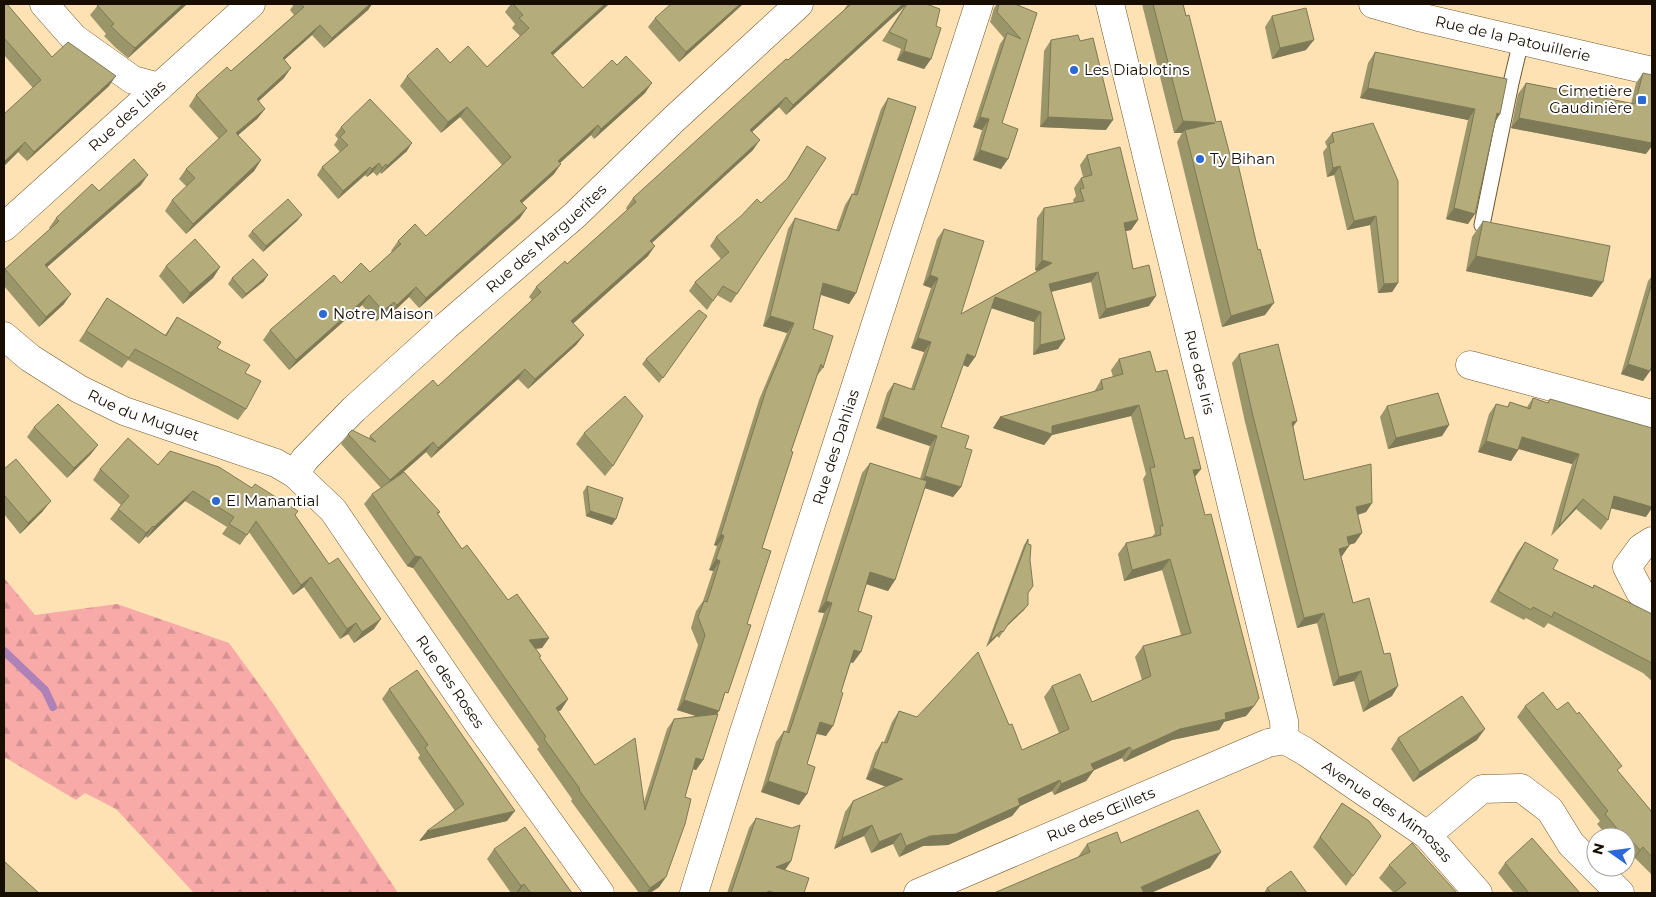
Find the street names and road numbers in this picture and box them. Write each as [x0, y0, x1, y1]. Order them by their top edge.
street label: Rue de la Patouillerie [1433, 11, 1592, 65]
street label: Rue des Lilas [84, 76, 169, 155]
street label: Rue des Marguerites [482, 180, 610, 297]
street label: Rue des Iris [1180, 328, 1219, 416]
street label: Rue du Muguet [85, 385, 202, 445]
street label: Rue des Dahlias [808, 387, 863, 507]
street label: Rue des Roses [412, 631, 489, 732]
street label: Avenue des Mimosas [1319, 756, 1456, 866]
street label: Rue des Œillets [1044, 783, 1158, 846]

